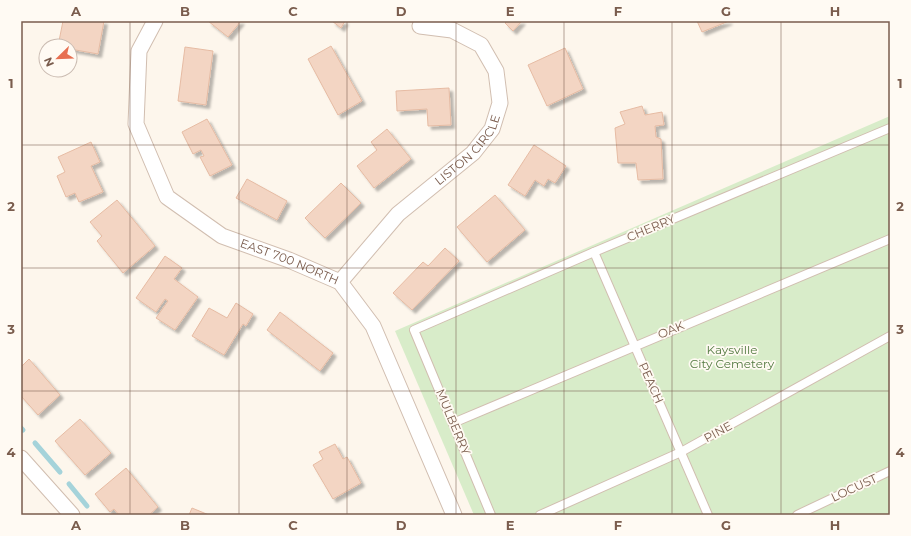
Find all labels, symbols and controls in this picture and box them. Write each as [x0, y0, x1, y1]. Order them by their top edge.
text: A [70, 3, 82, 19]
text: B [180, 3, 190, 19]
text: C [288, 3, 298, 19]
text: D [396, 3, 407, 19]
text: E [506, 3, 515, 19]
text: F [614, 3, 622, 19]
text: G [721, 3, 731, 19]
text: H [830, 3, 840, 19]
north arrow [38, 38, 78, 78]
text: N [41, 55, 57, 69]
text: 1 [8, 75, 14, 91]
text: 1 [897, 75, 903, 91]
street label: LISTON CIRCLE [431, 113, 503, 188]
text: 2 [7, 198, 15, 214]
text: 2 [896, 198, 904, 214]
street label: CHERRY [624, 210, 678, 244]
street label: EAST 700 NORTH [238, 235, 341, 288]
street label: OAK [655, 317, 687, 342]
text: 3 [6, 321, 15, 337]
text: 3 [895, 321, 904, 337]
park label: Kaysville City Cemetery [690, 342, 775, 371]
street label: PEACH [636, 360, 667, 406]
street label: MULBERRY [433, 387, 474, 457]
street label: PINE [701, 418, 734, 445]
text: 4 [7, 444, 16, 460]
text: 4 [896, 444, 905, 460]
street label: LOCUST [828, 470, 879, 505]
text: A [70, 517, 82, 533]
text: B [180, 517, 190, 533]
text: C [288, 517, 298, 533]
text: D [396, 517, 407, 533]
text: E [506, 517, 515, 533]
text: F [614, 517, 622, 533]
text: G [721, 517, 731, 533]
text: H [830, 517, 840, 533]

